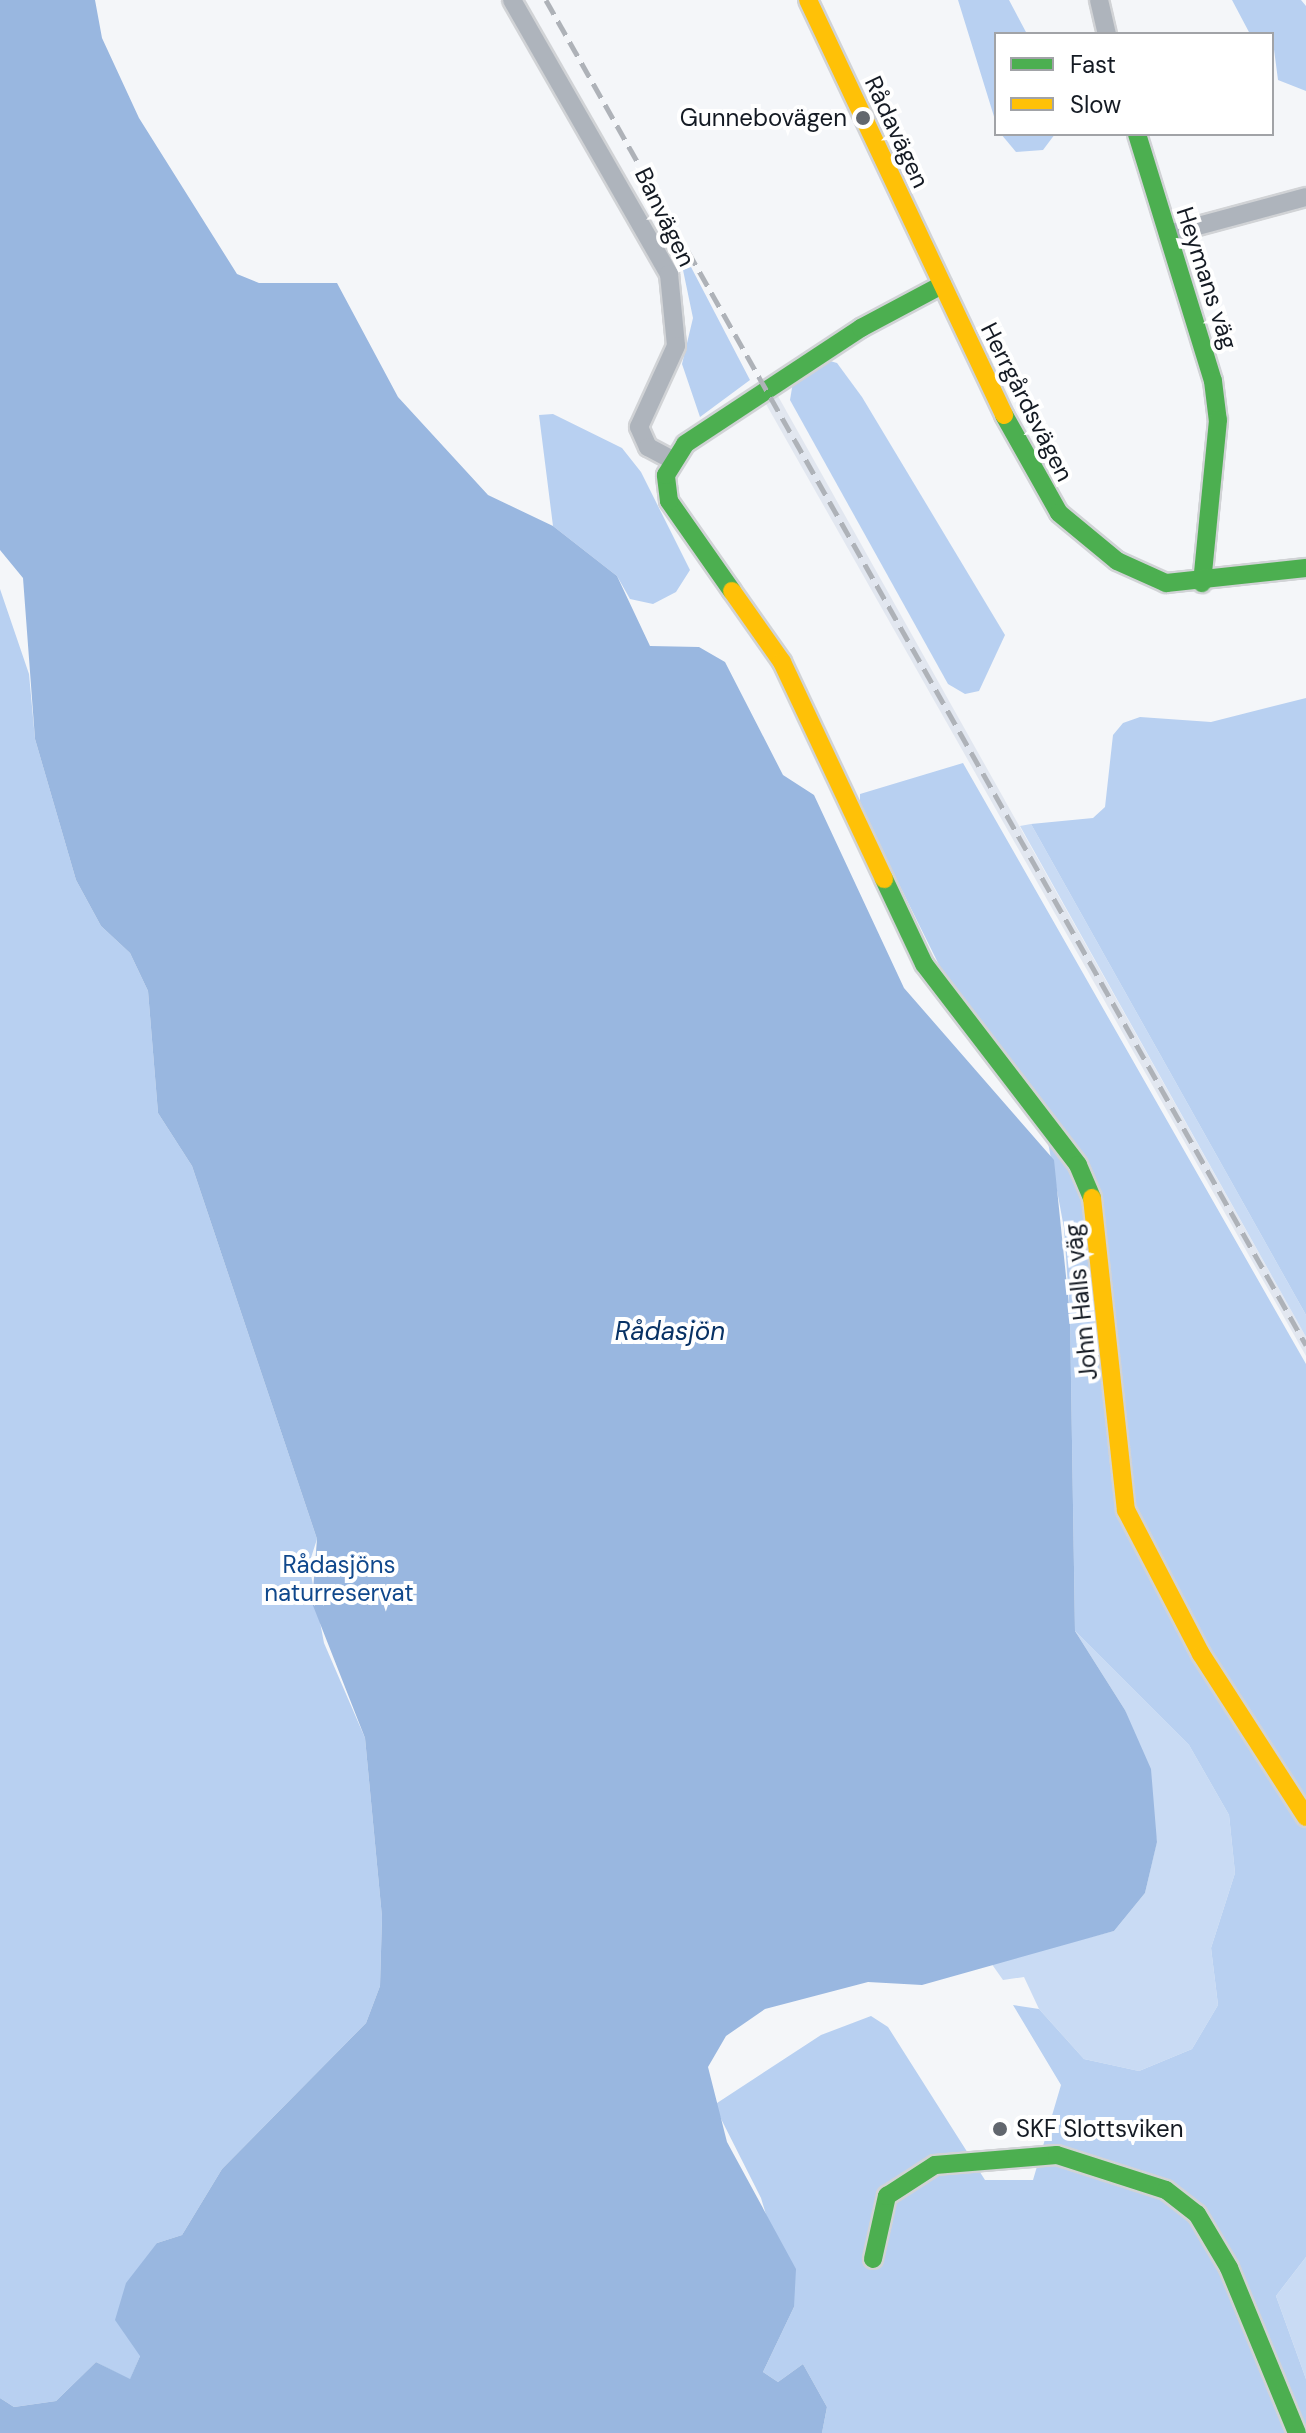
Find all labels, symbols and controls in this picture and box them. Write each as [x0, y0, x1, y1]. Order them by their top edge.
legend [994, 32, 1274, 136]
text: Fast [1070, 49, 1116, 80]
street label: Rådavägen [859, 72, 935, 192]
text: Slow [1070, 89, 1121, 120]
place label: Gunnebovägen [680, 104, 847, 132]
marker: Gunnebovägen [854, 109, 872, 127]
street label: Banvägen [629, 163, 701, 271]
street label: Heymans väg [1170, 203, 1244, 353]
street label: Herrgårdsvägen [975, 318, 1079, 486]
street label: John Halls väg [1058, 1222, 1104, 1382]
water label: Rådasjön [615, 1316, 725, 1348]
park label: Rådasjöns naturreservat [264, 1551, 414, 1607]
place label: SKF Slottsviken [1016, 2115, 1183, 2143]
marker: SKF Slottsviken [991, 2120, 1009, 2138]

